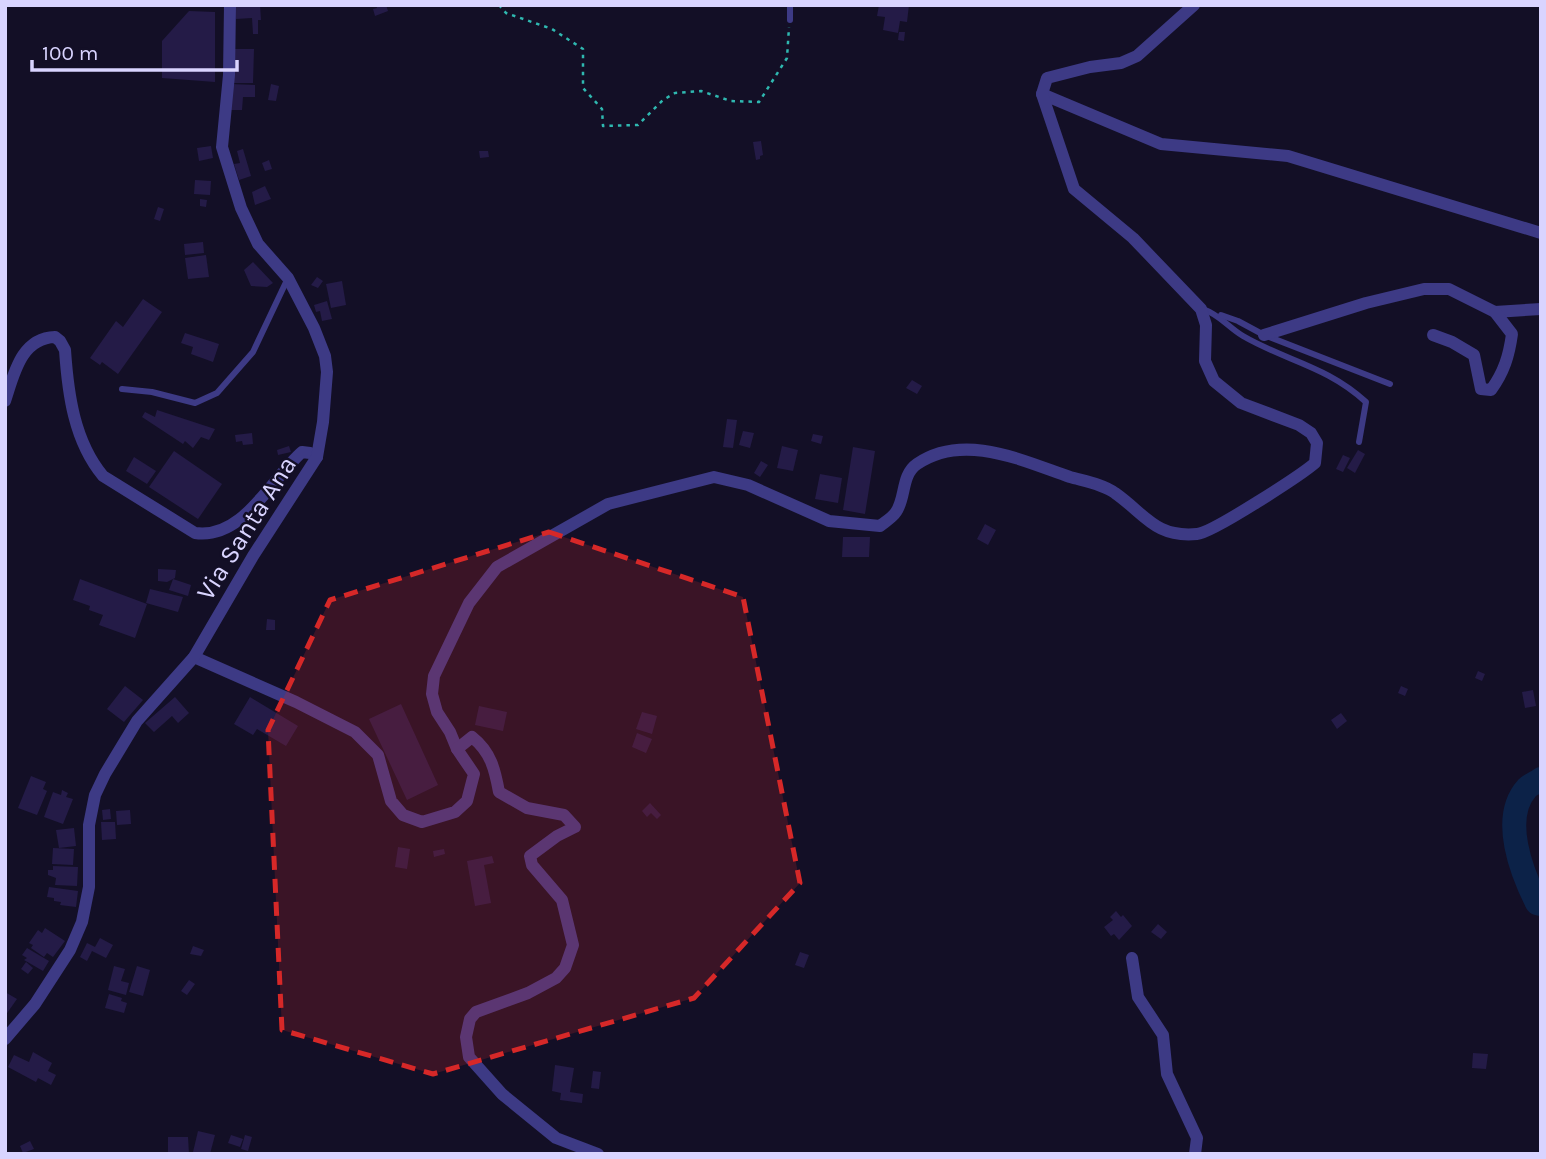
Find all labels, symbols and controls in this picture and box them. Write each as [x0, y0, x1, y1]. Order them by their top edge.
scale bar [32, 28, 236, 72]
text: 100 m [42, 41, 99, 65]
street label: Via Santa Ana [190, 451, 303, 606]

